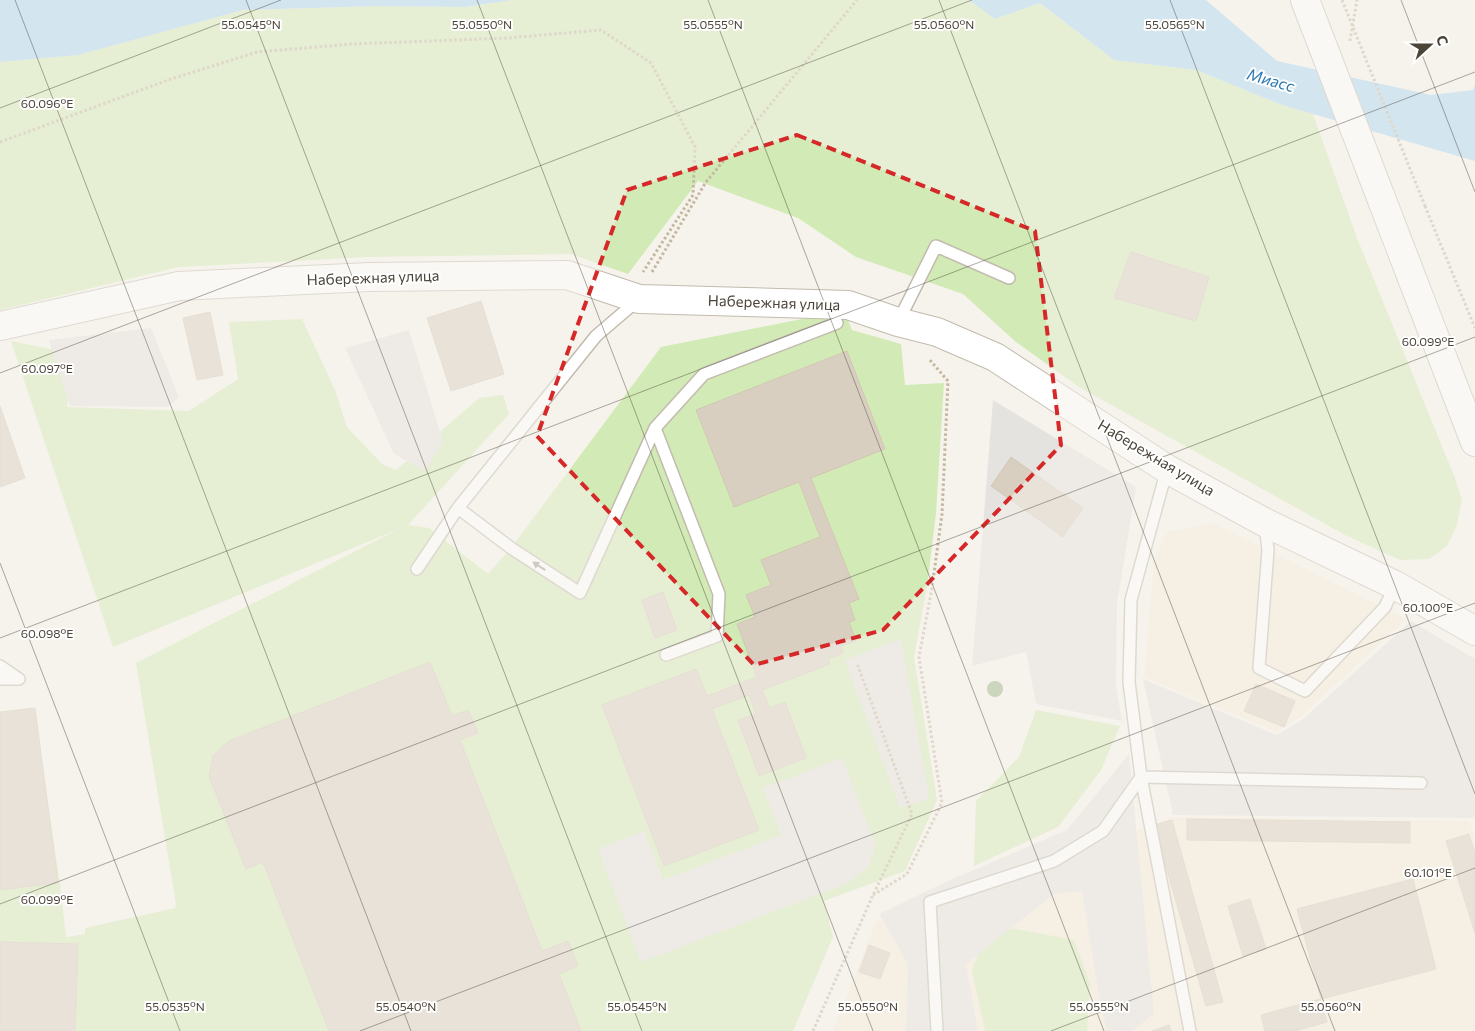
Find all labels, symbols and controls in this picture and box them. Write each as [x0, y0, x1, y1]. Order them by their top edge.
text: 55.0545°N [221, 17, 281, 31]
text: 55.0550°N [452, 17, 512, 31]
text: 55.0555°N [683, 17, 743, 31]
text: 55.0560°N [914, 17, 974, 31]
text: 55.0565°N [1145, 17, 1205, 31]
north arrow [1405, 20, 1455, 70]
text: С [1433, 33, 1452, 48]
water label: Миасс [1245, 64, 1297, 95]
text: 60.096°E [21, 96, 73, 110]
street label: Набережная улица [306, 266, 440, 288]
street label: Набережная улица [707, 291, 841, 313]
text: 60.099°E [1402, 334, 1454, 348]
text: 60.097°E [21, 361, 73, 375]
street label: Набережная улица [1095, 415, 1218, 499]
one-way arrow [533, 562, 546, 571]
text: 60.100°E [1403, 600, 1453, 614]
text: 60.098°E [21, 626, 73, 640]
text: 60.101°E [1404, 865, 1452, 879]
text: 60.099°E [21, 892, 73, 906]
text: 55.0535°N [145, 999, 205, 1013]
text: 55.0540°N [376, 999, 436, 1013]
text: 55.0545°N [607, 999, 667, 1013]
text: 55.0550°N [838, 999, 898, 1013]
text: 55.0555°N [1069, 999, 1129, 1013]
text: 55.0560°N [1301, 999, 1361, 1013]

